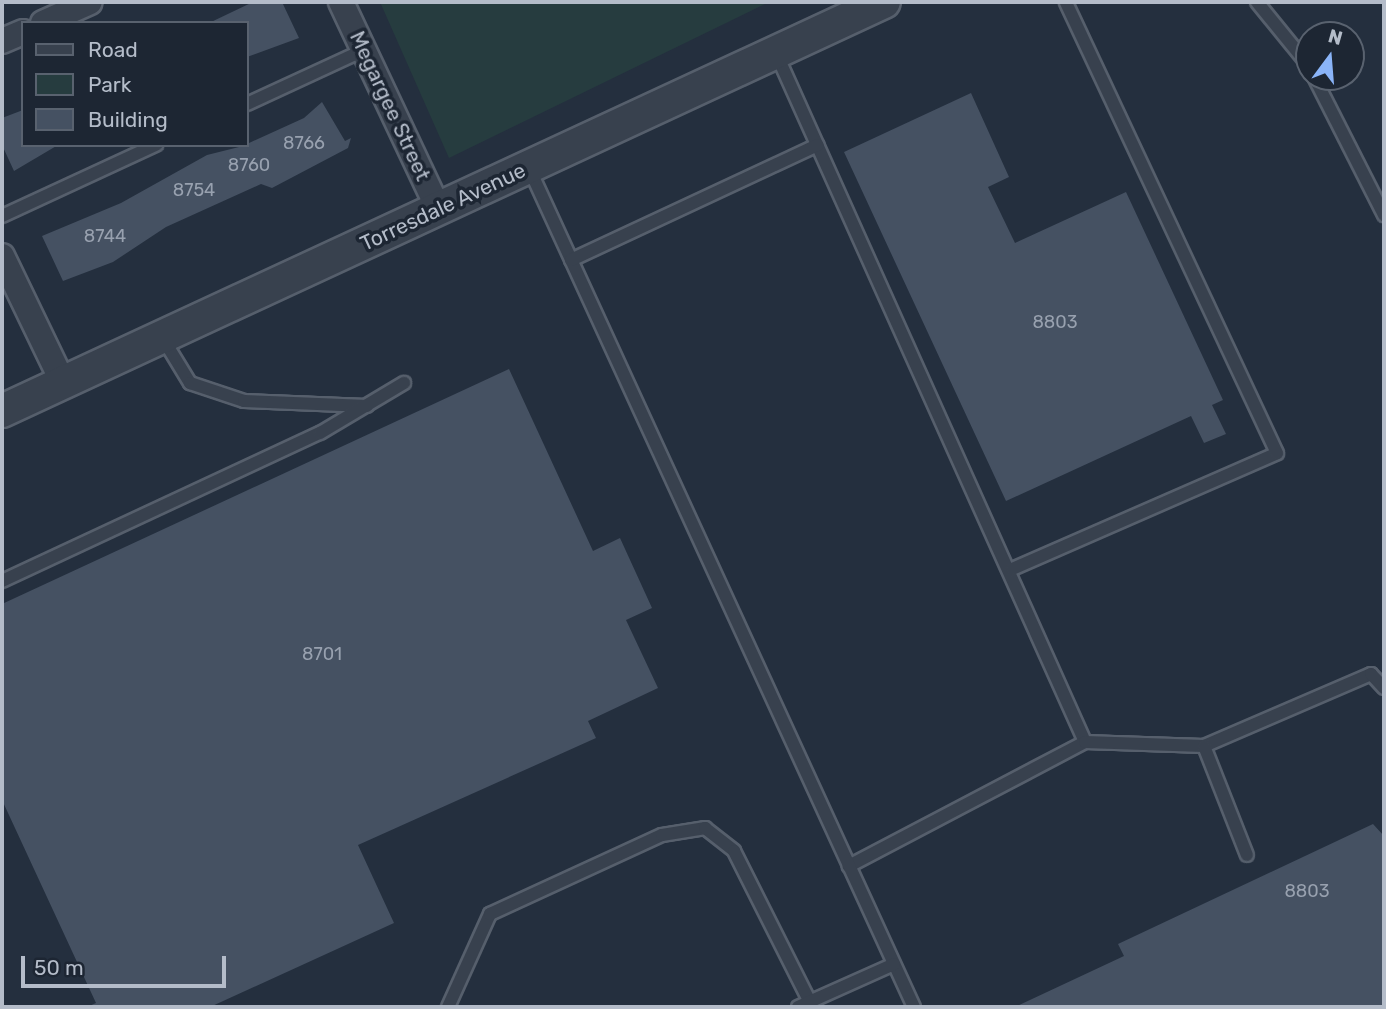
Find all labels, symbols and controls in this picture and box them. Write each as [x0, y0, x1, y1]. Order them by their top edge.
legend [21, 21, 248, 147]
north arrow [1295, 21, 1365, 91]
text: N [1326, 24, 1345, 50]
street label: Megargee Street [344, 27, 436, 185]
text: Road [88, 37, 138, 62]
text: Park [88, 72, 132, 97]
text: Building [88, 107, 168, 132]
house number: 8766 [283, 132, 325, 154]
house number: 8760 [228, 154, 270, 176]
street label: Torresdale Avenue [356, 158, 530, 256]
house number: 8754 [173, 179, 215, 201]
house number: 8744 [84, 225, 126, 247]
house number: 8803 [1032, 311, 1078, 333]
house number: 8701 [302, 643, 342, 665]
house number: 8803 [1284, 880, 1330, 902]
scale bar [24, 942, 229, 986]
text: 50 m [34, 955, 84, 980]

